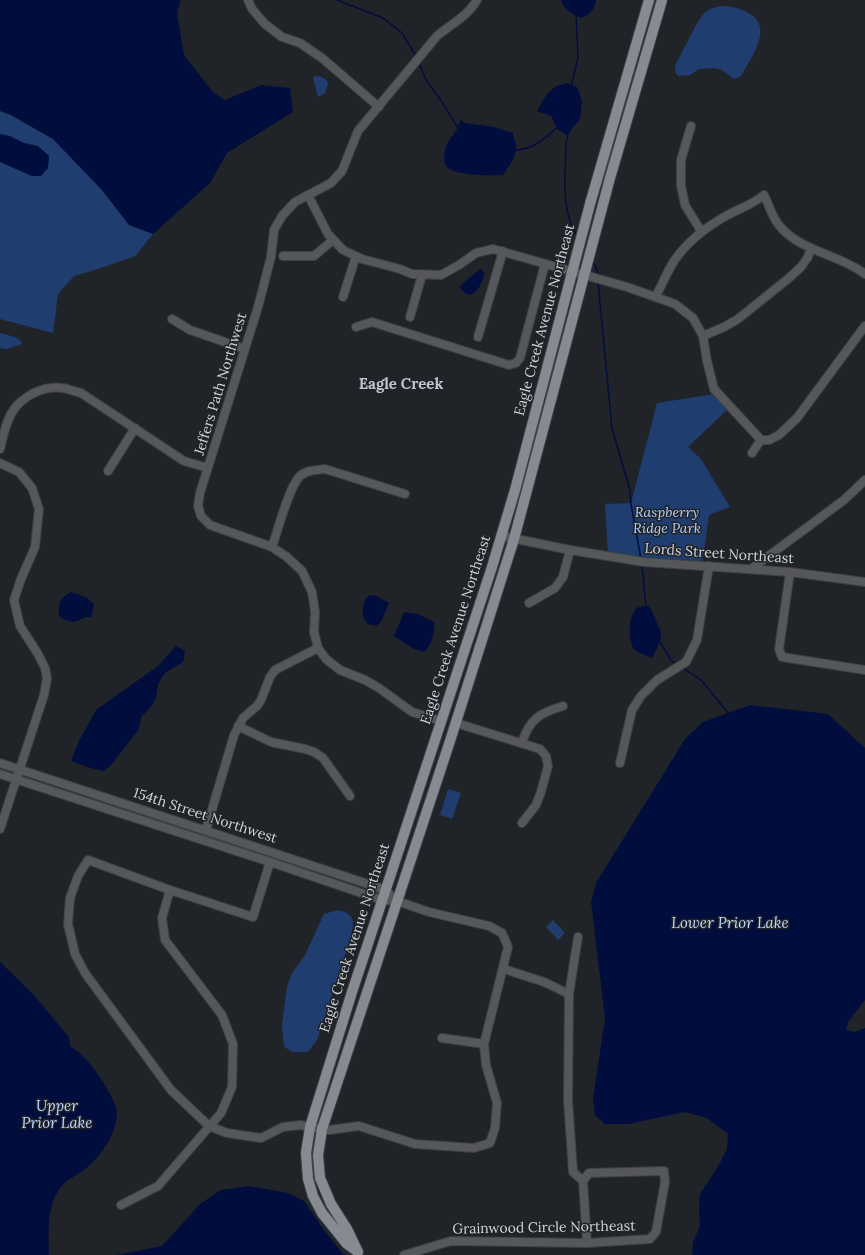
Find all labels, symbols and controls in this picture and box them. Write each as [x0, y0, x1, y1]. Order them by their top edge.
street label: Eagle Creek Avenue Northeast [511, 222, 579, 418]
street label: Jeffers Path Northwest [191, 311, 251, 457]
district label: Eagle Creek [359, 376, 443, 394]
park label: Raspberry Ridge Park [633, 505, 701, 538]
street label: Eagle Creek Avenue Northeast [417, 533, 495, 727]
street label: Lords Street Northeast [644, 540, 794, 568]
street label: 154th Street Northwest [131, 785, 279, 847]
street label: Eagle Creek Avenue Northeast [316, 841, 394, 1035]
water label: Lower Prior Lake [671, 915, 789, 933]
water label: Upper Prior Lake [22, 1098, 92, 1133]
street label: Grainwood Circle Northeast [452, 1218, 636, 1238]

